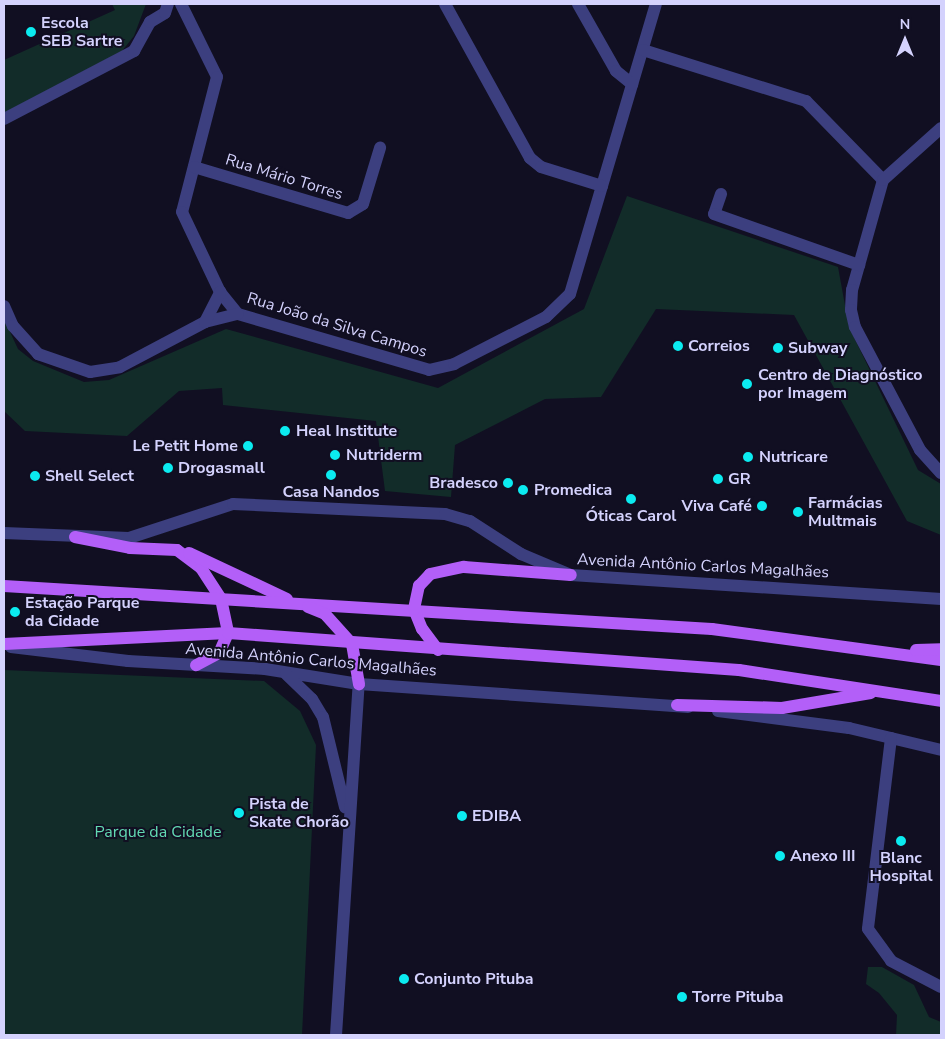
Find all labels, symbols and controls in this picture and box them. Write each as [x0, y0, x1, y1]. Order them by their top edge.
place label: Escola SEB Sartre [41, 13, 123, 51]
north arrow [880, 15, 930, 65]
text: N [900, 15, 910, 34]
marker: Escola SEB Sartre [25, 26, 37, 38]
street label: Rua Mário Torres [223, 150, 345, 204]
street label: Rua João da Silva Campos [245, 288, 429, 362]
place label: Correios [688, 336, 750, 356]
place label: Subway [788, 338, 847, 358]
marker: Correios [672, 340, 684, 352]
marker: Subway [772, 342, 784, 354]
place label: Centro de Diagnóstico por Imagem [758, 365, 923, 403]
marker: Centro de Diagnóstico por Imagem [740, 377, 754, 391]
place label: Heal Institute [296, 421, 397, 441]
marker: Heal Institute [278, 424, 292, 438]
place label: Le Petit Home [132, 436, 238, 456]
marker: Le Petit Home [242, 440, 254, 452]
place label: Nutriderm [346, 445, 422, 465]
place label: Nutricare [759, 447, 828, 467]
marker: Nutriderm [328, 448, 342, 462]
marker: Nutricare [741, 450, 755, 464]
place label: Drogasmall [178, 458, 265, 478]
marker: Drogasmall [162, 462, 174, 474]
place label: Shell Select [45, 466, 134, 486]
marker: Casa Nandos [325, 469, 337, 481]
place label: GR [728, 469, 751, 489]
marker: Shell Select [29, 470, 41, 482]
place label: Bradesco [429, 473, 498, 493]
marker: GR [712, 473, 724, 485]
marker: Bradesco [502, 477, 514, 489]
place label: Promedica [534, 480, 612, 500]
place label: Casa Nandos [283, 482, 379, 502]
marker: Promedica [516, 483, 530, 497]
marker: Óticas Carol [625, 493, 637, 505]
place label: Farmácias Multmais [808, 493, 883, 531]
place label: Viva Café [682, 496, 752, 516]
marker: Viva Café [756, 500, 768, 512]
place label: Óticas Carol [586, 506, 676, 526]
marker: Farmácias Multmais [792, 506, 804, 518]
street label: Avenida Antônio Carlos Magalhães [577, 550, 829, 582]
place label: Estação Parque da Cidade [25, 593, 139, 631]
marker: Estação Parque da Cidade [9, 606, 21, 618]
street label: Avenida Antônio Carlos Magalhães [185, 639, 437, 681]
place label: Pista de Skate Chorão [249, 794, 349, 832]
place label: EDIBA [472, 806, 521, 826]
marker: Pista de Skate Chorão [233, 807, 245, 819]
marker: EDIBA [456, 810, 468, 822]
park label: Parque da Cidade [95, 822, 221, 842]
marker: Blanc Hospital [895, 835, 907, 847]
place label: Anexo III [790, 846, 855, 866]
place label: Blanc Hospital [869, 848, 933, 886]
marker: Anexo III [774, 850, 786, 862]
place label: Conjunto Pituba [414, 969, 534, 989]
marker: Conjunto Pituba [398, 973, 410, 985]
place label: Torre Pituba [692, 987, 784, 1007]
marker: Torre Pituba [676, 991, 688, 1003]

